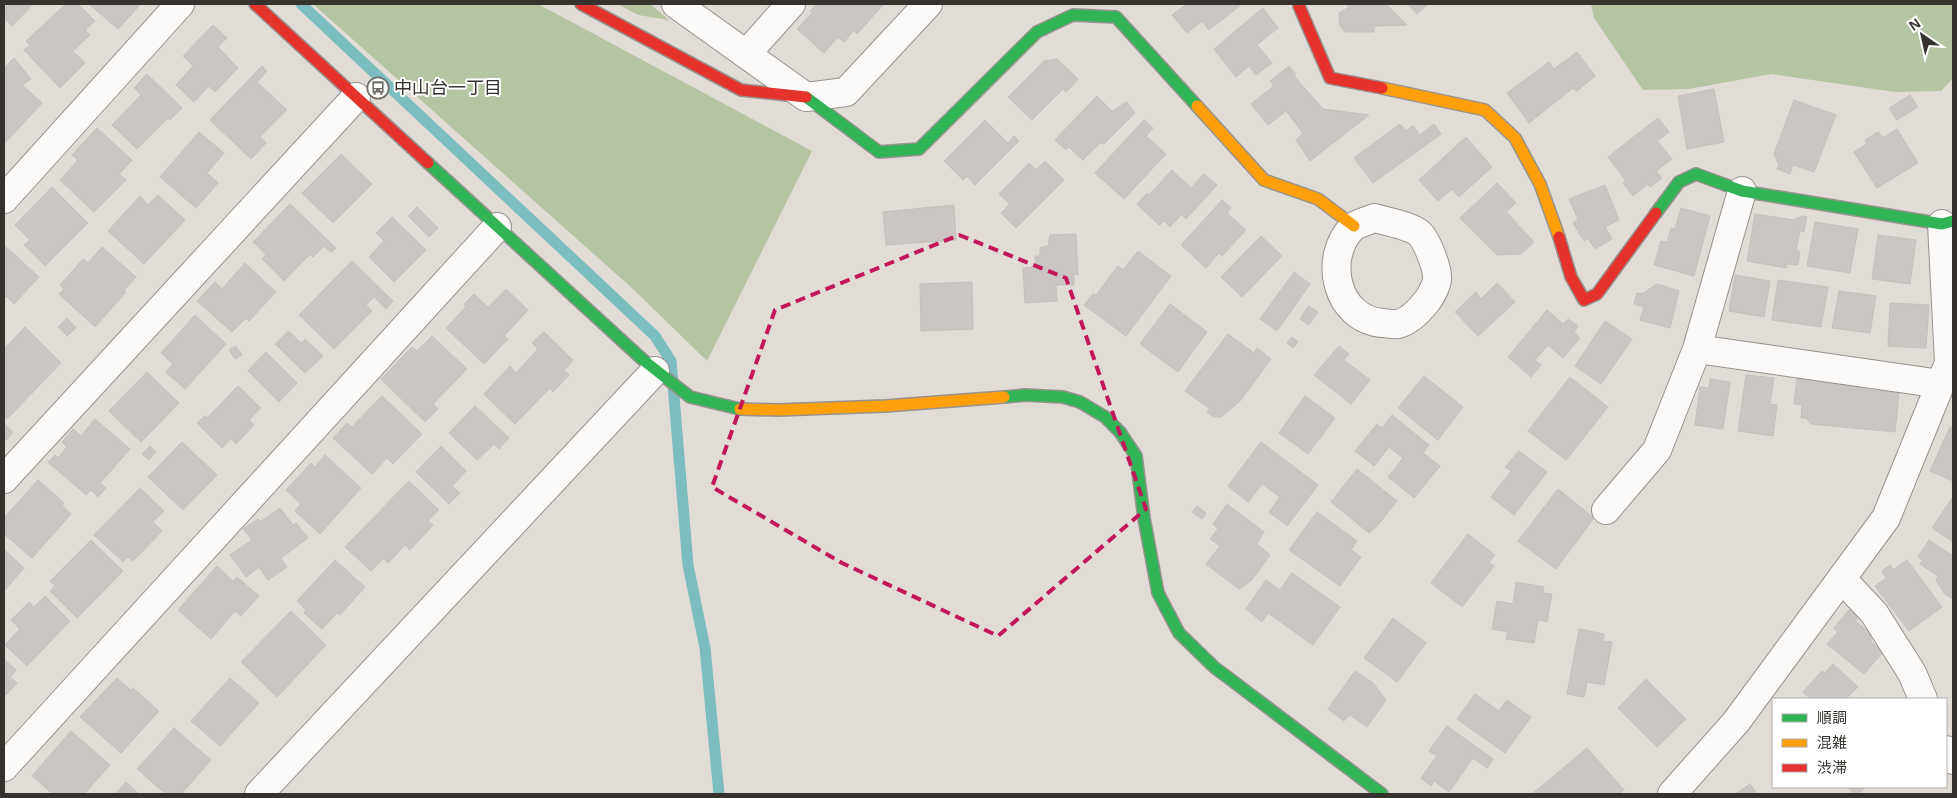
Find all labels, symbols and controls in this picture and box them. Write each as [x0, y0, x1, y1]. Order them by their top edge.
north arrow [1897, 10, 1947, 60]
text: N [1906, 15, 1923, 34]
bus stop icon: 中山台一丁目 [366, 76, 390, 100]
place label: 中山台一丁目 [394, 78, 502, 98]
legend [1772, 698, 1947, 788]
text: 順調 [1817, 709, 1847, 726]
text: 混雑 [1817, 734, 1847, 751]
text: 渋滞 [1817, 759, 1847, 776]

